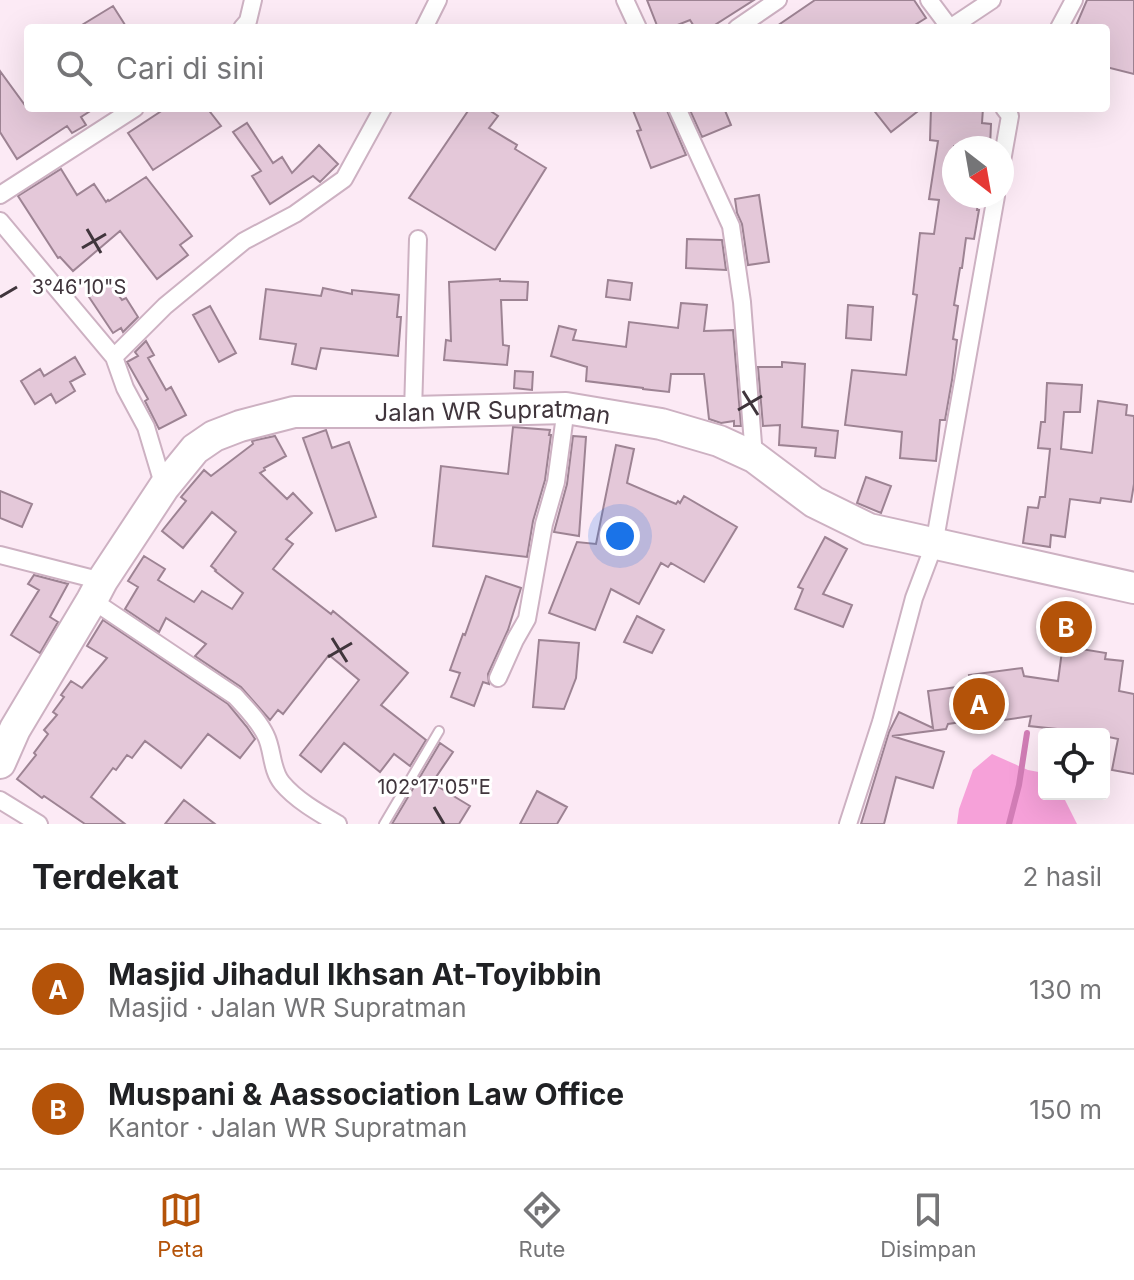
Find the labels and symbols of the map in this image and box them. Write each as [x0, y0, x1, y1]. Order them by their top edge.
north arrow [942, 136, 1014, 208]
text: 3°46'10"S [32, 275, 126, 299]
street label: Jalan WR Supratman [374, 393, 613, 430]
your location [600, 516, 640, 556]
pin: B [1040, 597, 1092, 657]
pin: A [953, 674, 1005, 734]
text: 102°17'05"E [377, 775, 491, 799]

